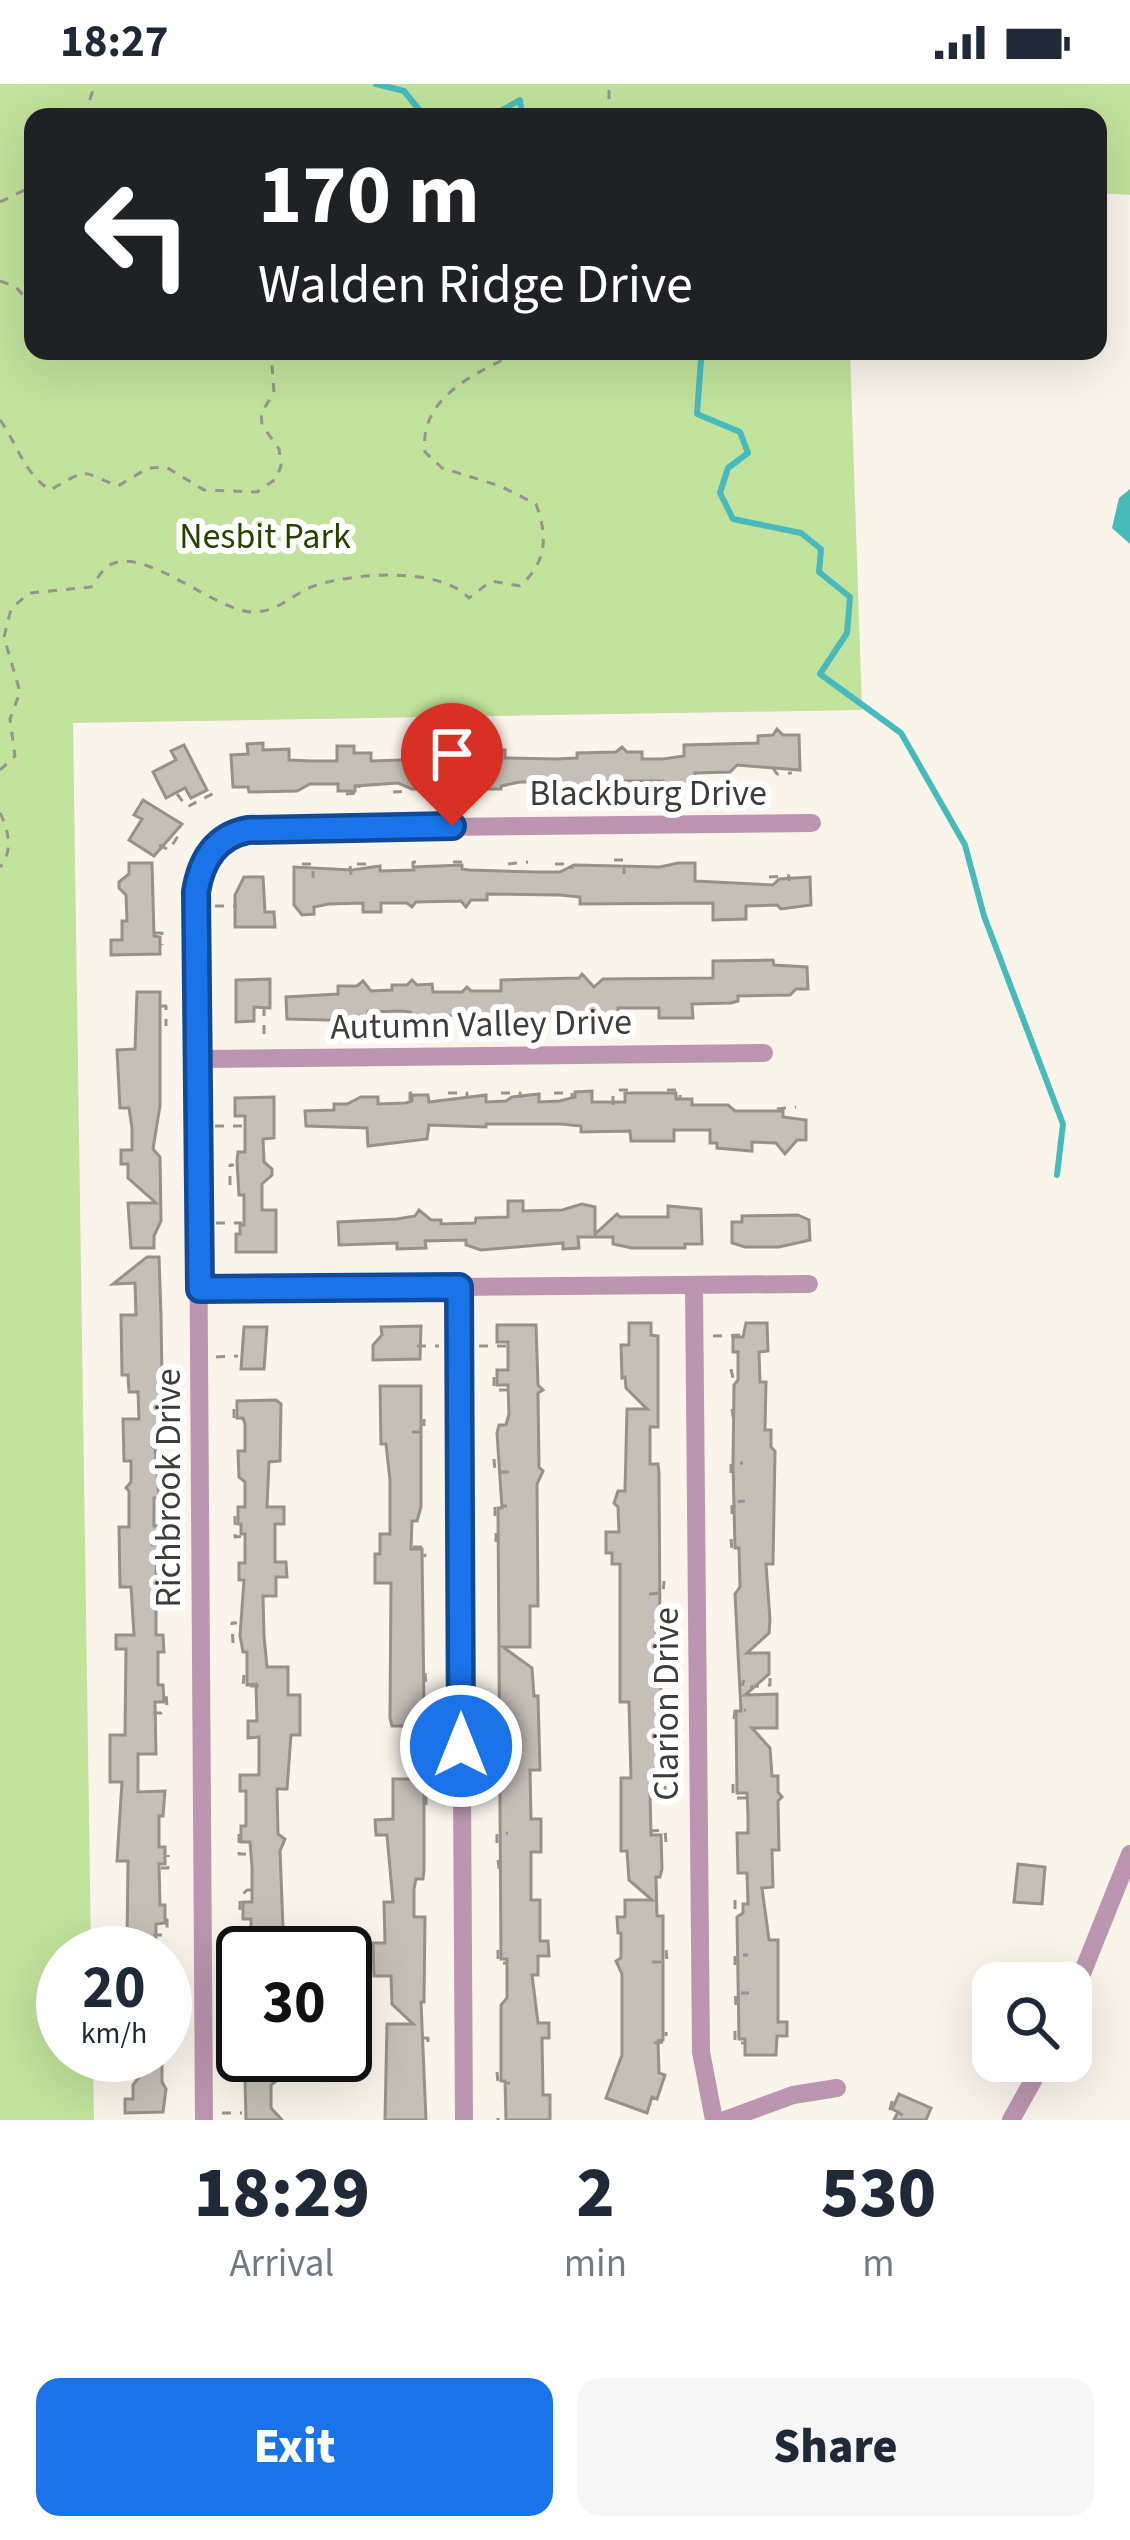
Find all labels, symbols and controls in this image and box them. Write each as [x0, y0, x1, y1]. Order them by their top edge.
text: 18:27 [60, 10, 169, 74]
text: 170 m [258, 136, 480, 256]
icon: left [60, 156, 216, 312]
text: Walden Ridge Drive [258, 247, 693, 324]
park label: Nesbit Park [179, 511, 351, 562]
pin [401, 703, 503, 826]
icon: arrive [419, 721, 485, 787]
street label: Blackburg Drive [529, 768, 767, 819]
street label: Autumn Valley Drive [330, 996, 632, 1053]
street label: Richbrook Drive [143, 1368, 194, 1608]
street label: Clarion Drive [641, 1607, 692, 1801]
position arrow [398, 1683, 524, 1809]
speed limit sign: 30 [216, 1926, 372, 2082]
text: 20 [82, 1946, 146, 2031]
map controls [972, 1962, 1092, 2082]
button: search [972, 1962, 1092, 2082]
text: km/h [81, 2012, 147, 2055]
text: 18:29 [194, 2142, 370, 2245]
text: 2 [576, 2142, 615, 2245]
text: 530 [821, 2142, 936, 2245]
text: Arrival [229, 2236, 334, 2292]
text: min [564, 2236, 627, 2292]
text: m [862, 2236, 895, 2292]
button: Exit [36, 2378, 553, 2516]
button: Share [577, 2378, 1094, 2516]

